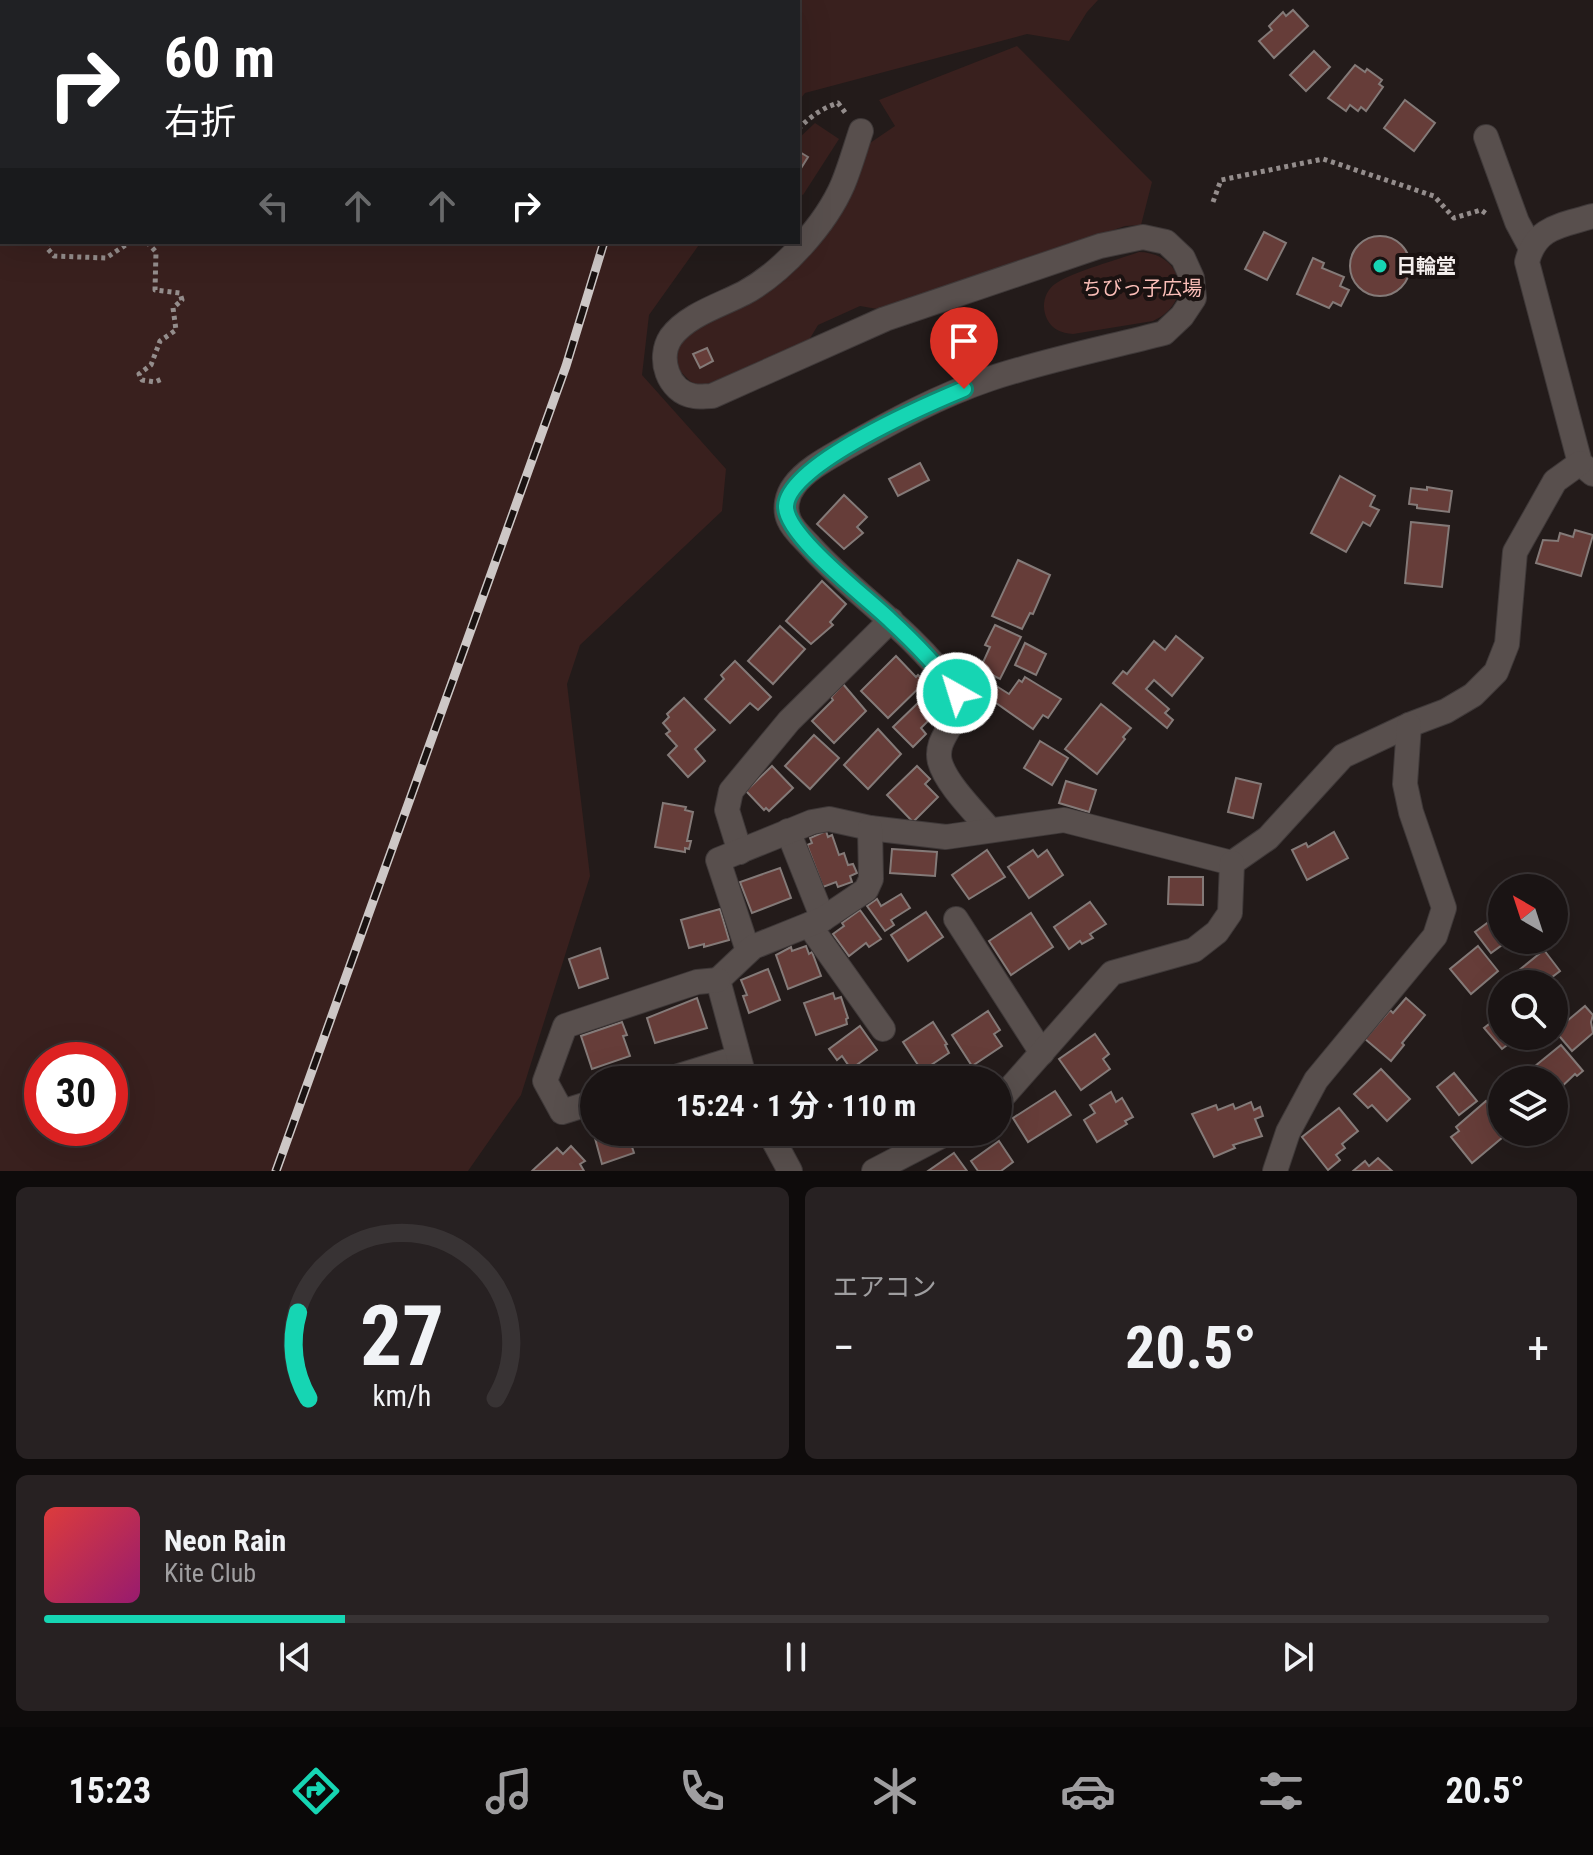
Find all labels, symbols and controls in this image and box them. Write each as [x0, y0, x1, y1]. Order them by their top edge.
text: 60 m [164, 25, 275, 91]
icon: right [32, 32, 136, 136]
text: 右折 [164, 101, 236, 143]
icon: left [252, 184, 296, 228]
icon: ahead [336, 184, 380, 228]
icon: ahead [420, 184, 464, 228]
icon: right [504, 184, 548, 228]
place label: 日輪堂 [1396, 254, 1456, 278]
marker: 日輪堂 [1371, 257, 1389, 275]
park label: ちびっ子広場 [1082, 276, 1202, 300]
pin [930, 307, 998, 389]
icon: arrive [942, 319, 986, 363]
position arrow [915, 651, 999, 735]
north arrow [1488, 874, 1568, 954]
map controls [1488, 874, 1568, 1146]
button: search [1488, 970, 1568, 1050]
speed limit sign: 30 [24, 1042, 128, 1146]
button: layers [1488, 1066, 1568, 1146]
text: 15:24 · 1 分 · 110 m [676, 1088, 916, 1123]
text: エアコン [833, 1272, 937, 1302]
text: 27 [360, 1288, 444, 1385]
text: 20.5° [1125, 1312, 1257, 1383]
text: − [833, 1322, 855, 1374]
text: + [1527, 1322, 1549, 1374]
text: km/h [373, 1379, 432, 1413]
text: Neon Rain [164, 1523, 286, 1558]
text: Kite Club [164, 1558, 256, 1588]
icon: previous [273, 1635, 317, 1679]
icon: pause [774, 1635, 818, 1679]
icon: next [1276, 1635, 1320, 1679]
icon: directions [288, 1763, 344, 1819]
icon: music [481, 1763, 537, 1819]
icon: phone [674, 1763, 730, 1819]
icon: climate [867, 1763, 923, 1819]
icon: car [1060, 1763, 1116, 1819]
icon: filters [1253, 1763, 1309, 1819]
text: 15:23 [68, 1770, 151, 1812]
text: 20.5° [1445, 1770, 1524, 1812]

